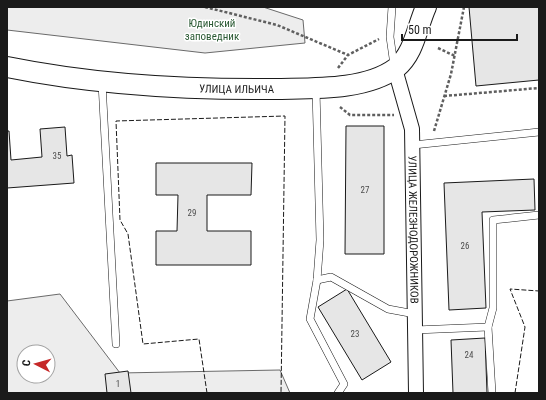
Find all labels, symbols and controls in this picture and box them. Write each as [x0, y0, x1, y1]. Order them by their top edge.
scale bar [402, 16, 517, 42]
park label: Юдинский заповедник [185, 17, 240, 43]
text: 50 m [408, 23, 432, 37]
street label: УЛИЦА ИЛЬИЧА [199, 82, 275, 96]
house number: 35 [53, 151, 62, 161]
street label: УЛИЦА ЖЕЛЕЗНОДОРОЖНИКОВ [405, 155, 421, 304]
house number: 27 [361, 185, 370, 195]
house number: 29 [188, 208, 196, 218]
house number: 26 [461, 241, 469, 251]
house number: 23 [351, 329, 359, 339]
north arrow [16, 344, 56, 384]
house number: 24 [465, 350, 474, 360]
text: С [20, 359, 33, 367]
house number: 1 [116, 379, 120, 389]

